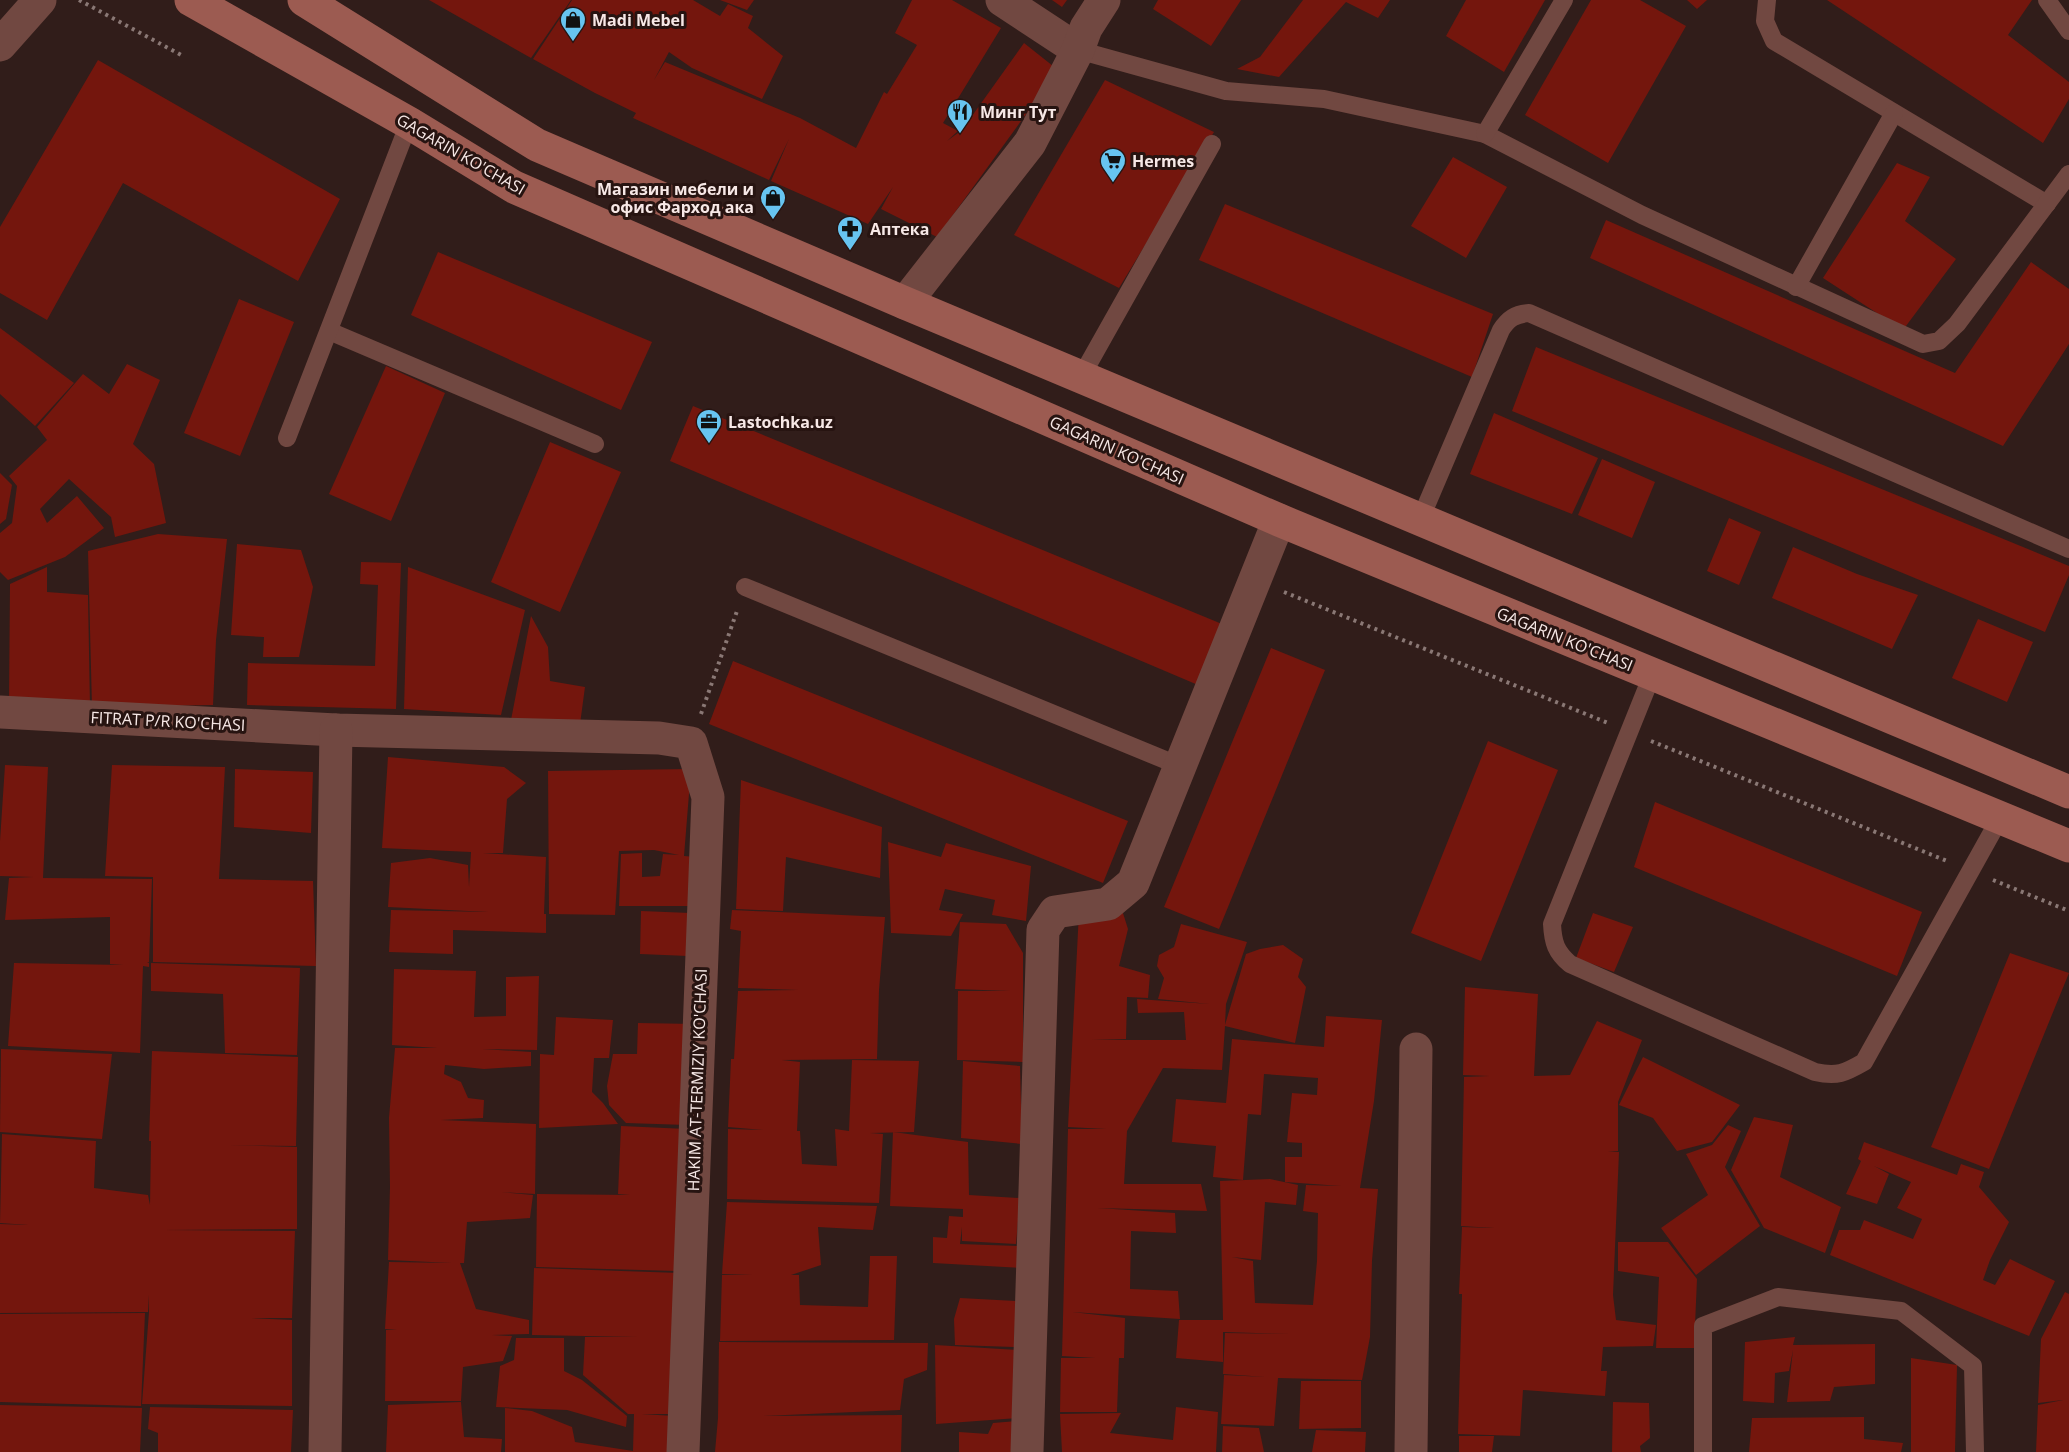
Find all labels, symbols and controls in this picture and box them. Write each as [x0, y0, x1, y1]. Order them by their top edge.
shop icon: Madi Mebel [558, 5, 588, 43]
place label: Madi Mebel [592, 9, 685, 31]
restaurant icon: Минг Тут [945, 97, 975, 135]
place label: Минг Тут [980, 101, 1056, 123]
street label: GAGARIN KO'CHASI [393, 108, 529, 200]
supermarket icon: Hermes [1098, 146, 1128, 184]
place label: Hermes [1132, 150, 1194, 172]
place label: Магазин мебели и офис Фарход ака [597, 178, 754, 218]
shop icon: Магазин мебели и офис Фарход ака [758, 183, 788, 221]
pharmacy icon: Аптека [835, 214, 865, 252]
place label: Аптека [870, 218, 929, 240]
office icon: Lastochka.uz [694, 407, 724, 445]
street label: GAGARIN KO'CHASI [1046, 410, 1188, 490]
place label: Lastochka.uz [728, 411, 833, 433]
street label: GAGARIN KO'CHASI [1494, 602, 1636, 676]
street label: FITRAT P/R KO'CHASI [90, 706, 246, 736]
street label: HAKIM AT-TERMIZIY KO'CHASI [682, 968, 712, 1192]

